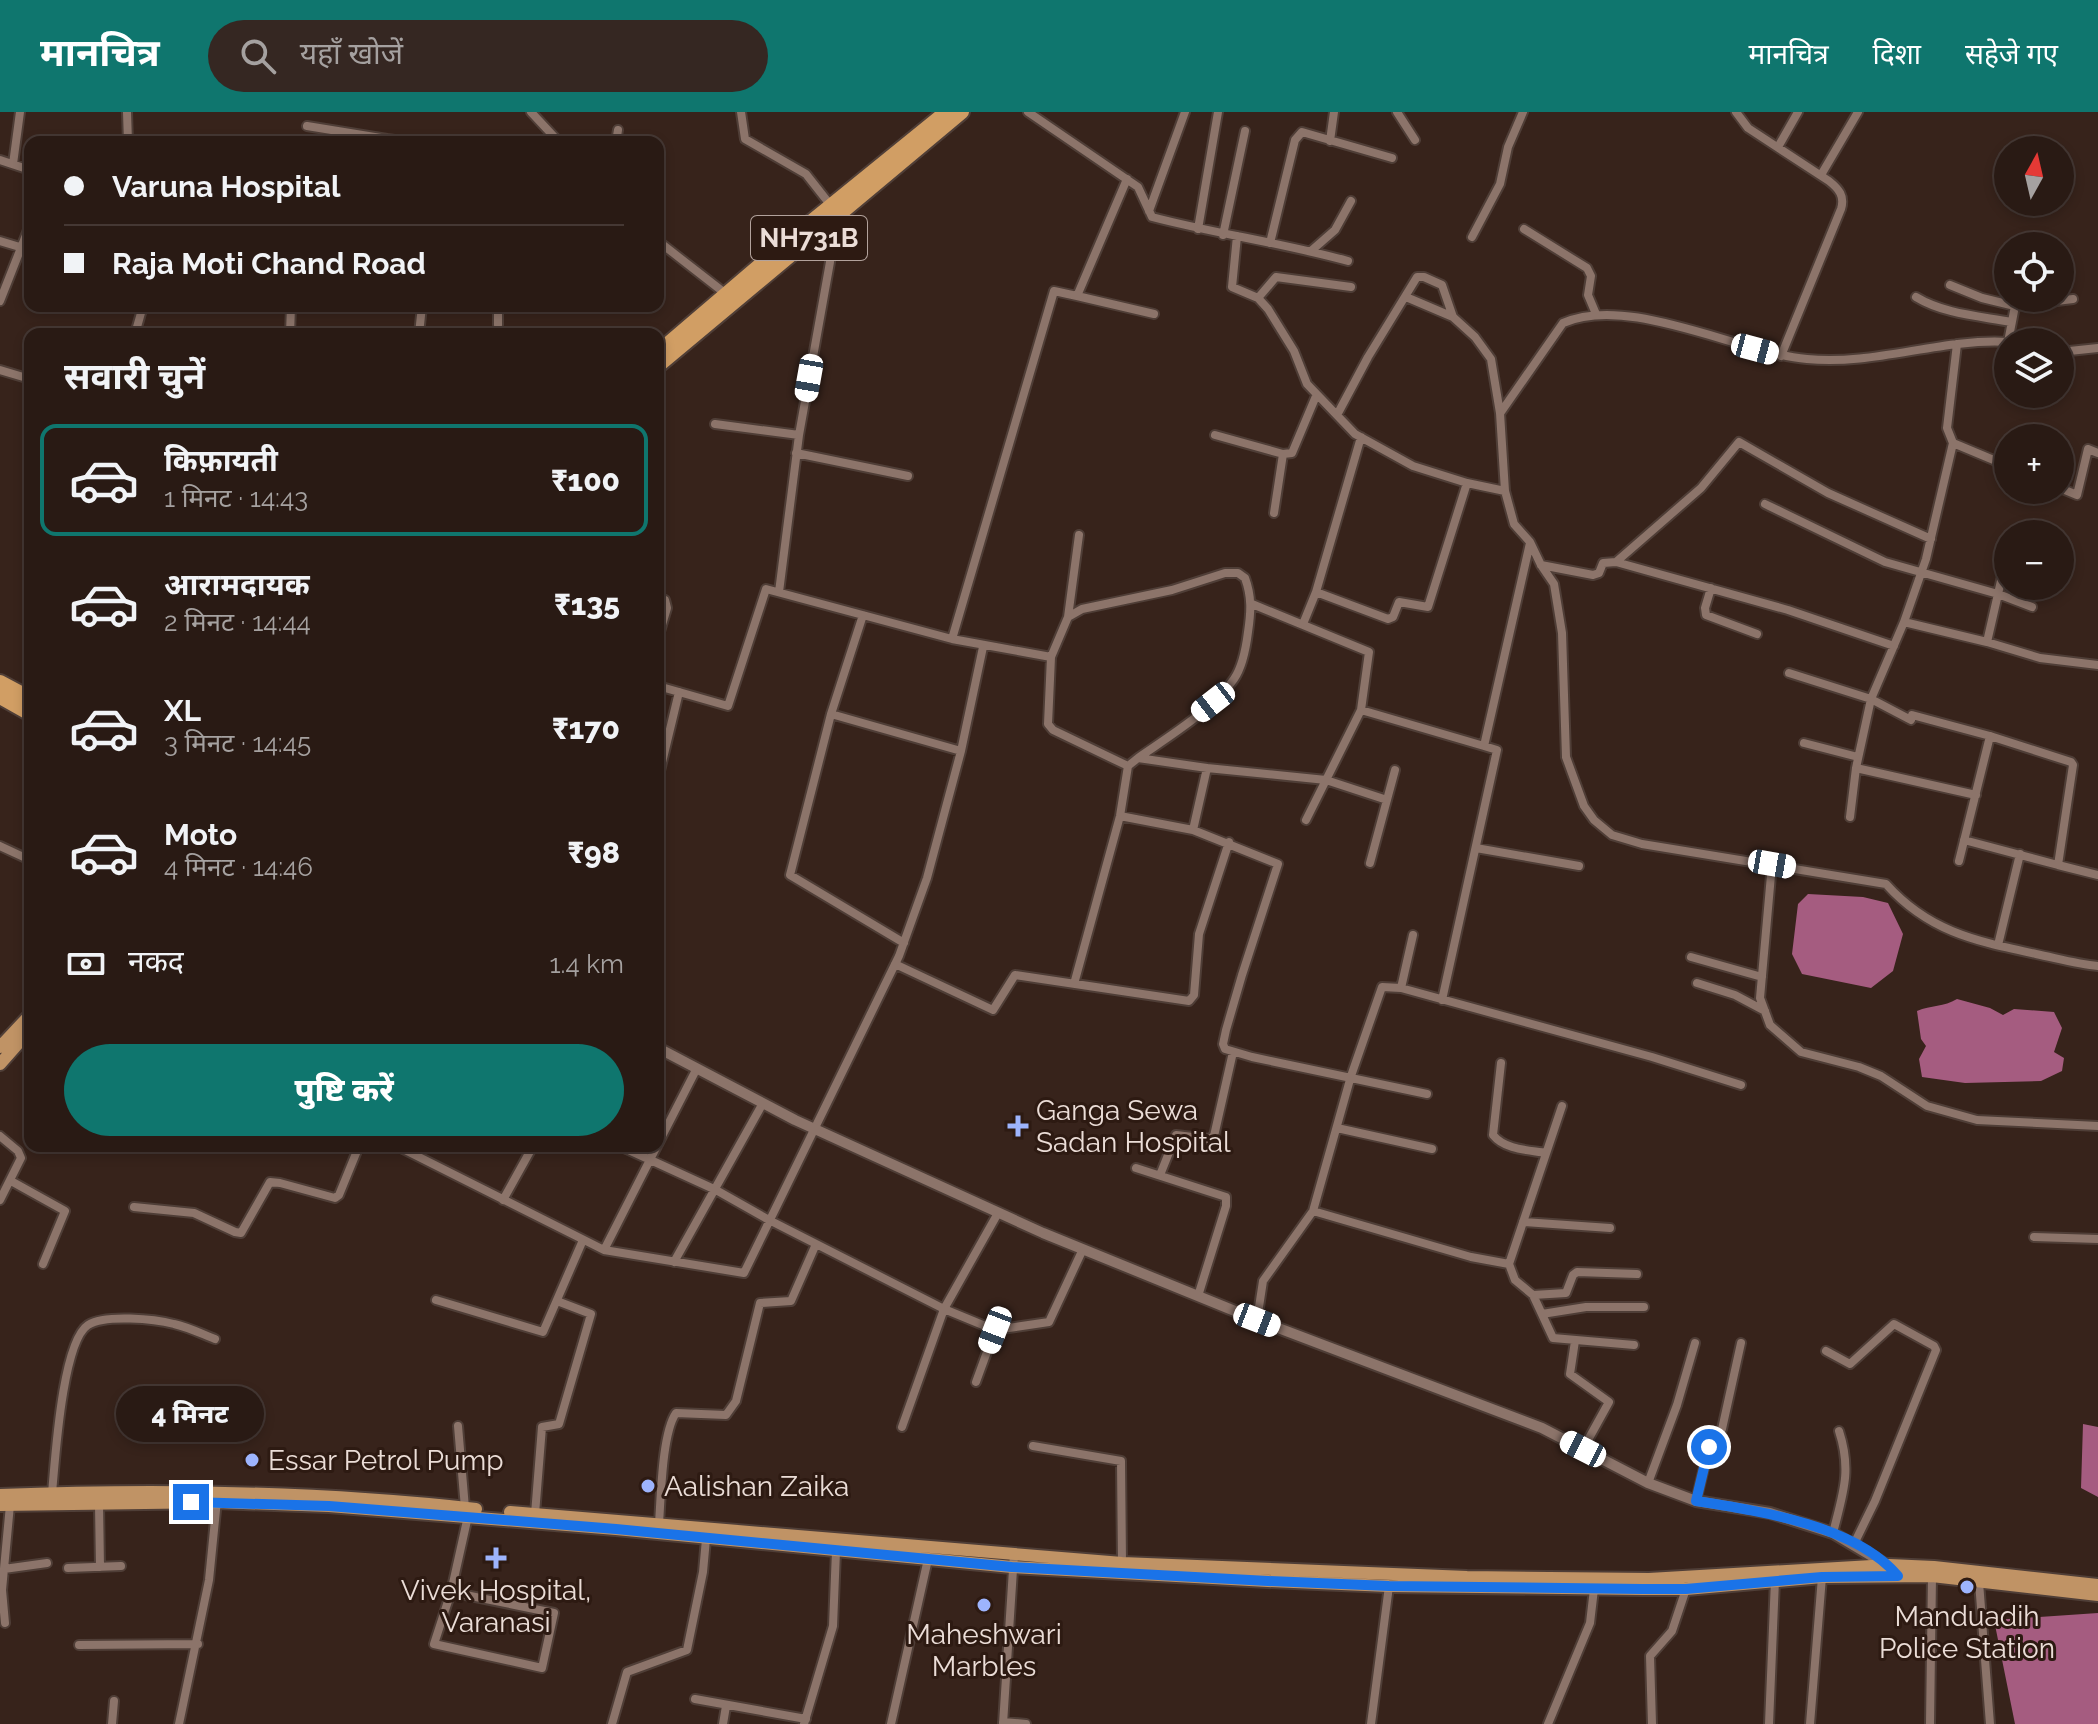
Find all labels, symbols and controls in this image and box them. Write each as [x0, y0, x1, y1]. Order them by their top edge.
search box [208, 20, 768, 92]
text: मानचित्र [40, 30, 160, 75]
icon: search [236, 34, 280, 78]
text: यहाँ खोजें [300, 36, 403, 71]
text: मानचित्र [1749, 38, 1829, 71]
text: दिशा [1873, 38, 1921, 71]
text: सहेजे गए [1965, 38, 2058, 71]
north arrow [1994, 136, 2074, 216]
map controls [1994, 136, 2074, 600]
text: Varuna Hospital [112, 169, 340, 204]
road number: NH731B [751, 216, 867, 260]
button: locate [1994, 232, 2074, 312]
text: Raja Moti Chand Road [112, 246, 426, 281]
button: layers [1994, 328, 2074, 408]
car [1729, 331, 1781, 367]
car [793, 352, 825, 404]
text: सवारी चुनें [64, 355, 205, 397]
button: + [1994, 424, 2074, 504]
text: किफ़ायती [164, 443, 278, 478]
icon: car [68, 444, 140, 516]
text: ₹100 [551, 463, 620, 498]
text: 1 मिनट · 14:43 [164, 483, 308, 513]
button: − [1994, 520, 2074, 600]
text: आरामदायक [164, 567, 310, 602]
icon: car [68, 568, 140, 640]
text: ₹135 [554, 587, 620, 622]
text: 2 मिनट · 14:44 [164, 607, 311, 637]
car [1187, 678, 1239, 726]
icon: car [68, 692, 140, 764]
text: XL [164, 693, 201, 728]
text: ₹170 [552, 711, 620, 746]
text: 3 मिनट · 14:45 [164, 728, 311, 758]
icon: car [68, 816, 140, 888]
text: Moto [164, 817, 237, 852]
text: ₹98 [567, 835, 620, 870]
car [1746, 848, 1798, 880]
text: 4 मिनट · 14:46 [164, 852, 313, 882]
icon: cash [64, 942, 108, 986]
text: नकद [128, 944, 184, 979]
text: 1.4 km [549, 949, 624, 979]
button: पुष्टि करें [64, 1044, 624, 1136]
place label: Ganga Sewa Sadan Hospital [1036, 1094, 1231, 1159]
marker: Ganga Sewa Sadan Hospital [1007, 1115, 1029, 1137]
car [1230, 1300, 1284, 1340]
car [975, 1303, 1015, 1357]
callout: 4 मिनट [117, 1386, 265, 1442]
text: 4 मिनट [151, 1399, 229, 1429]
car [1556, 1427, 1610, 1471]
route start [1691, 1429, 1727, 1465]
place label: Essar Petrol Pump [268, 1444, 503, 1477]
marker: Essar Petrol Pump [243, 1451, 261, 1469]
place label: Aalishan Zaika [664, 1470, 849, 1503]
marker: Aalishan Zaika [639, 1477, 657, 1495]
route end [173, 1484, 209, 1520]
marker: Vivek Hospital, Varanasi [485, 1547, 507, 1569]
place label: Vivek Hospital, Varanasi [401, 1574, 591, 1639]
marker: Manduadih Police Station [1958, 1578, 1976, 1596]
marker: Maheshwari Marbles [975, 1596, 993, 1614]
place label: Manduadih Police Station [1879, 1600, 2055, 1665]
place label: Maheshwari Marbles [906, 1618, 1062, 1683]

